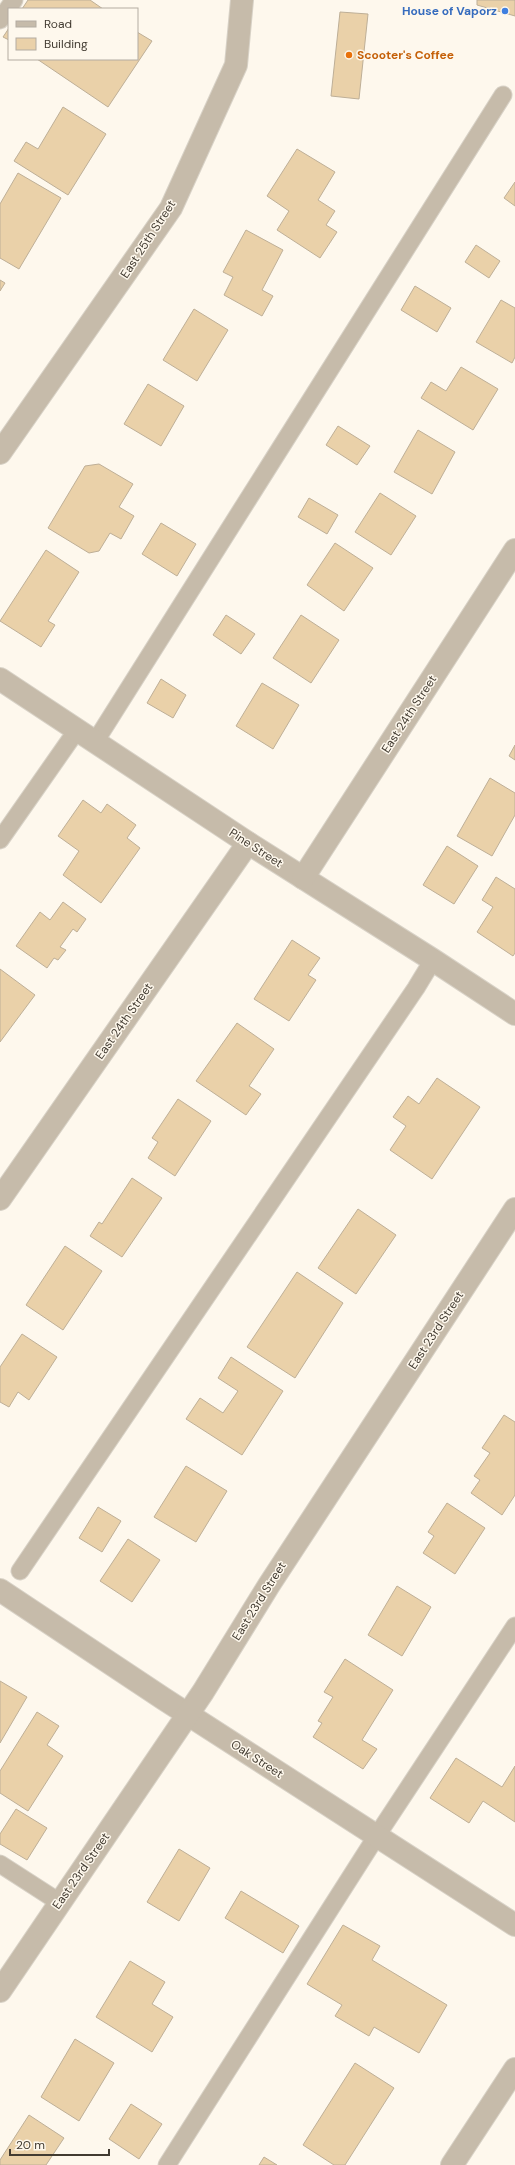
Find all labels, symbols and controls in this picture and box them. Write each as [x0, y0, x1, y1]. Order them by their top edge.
place label: House of Vaporz [402, 3, 497, 19]
marker: House of Vaporz [500, 6, 510, 16]
legend [8, 8, 138, 60]
text: Road [44, 16, 72, 32]
text: Building [44, 36, 88, 52]
place label: Scooter's Coffee [357, 47, 454, 63]
marker: Scooter's Coffee [344, 50, 354, 60]
street label: East 25th Street [117, 197, 179, 281]
street label: East 24th Street [378, 672, 440, 756]
street label: Pine Street [226, 825, 286, 871]
street label: East 24th Street [92, 979, 156, 1062]
street label: East 23rd Street [405, 1288, 467, 1372]
street label: East 23rd Street [228, 1558, 290, 1643]
street label: Oak Street [228, 1736, 286, 1782]
street label: East 23rd Street [49, 1829, 114, 1912]
scale bar [10, 2131, 109, 2157]
text: 20 m [16, 2137, 45, 2153]

